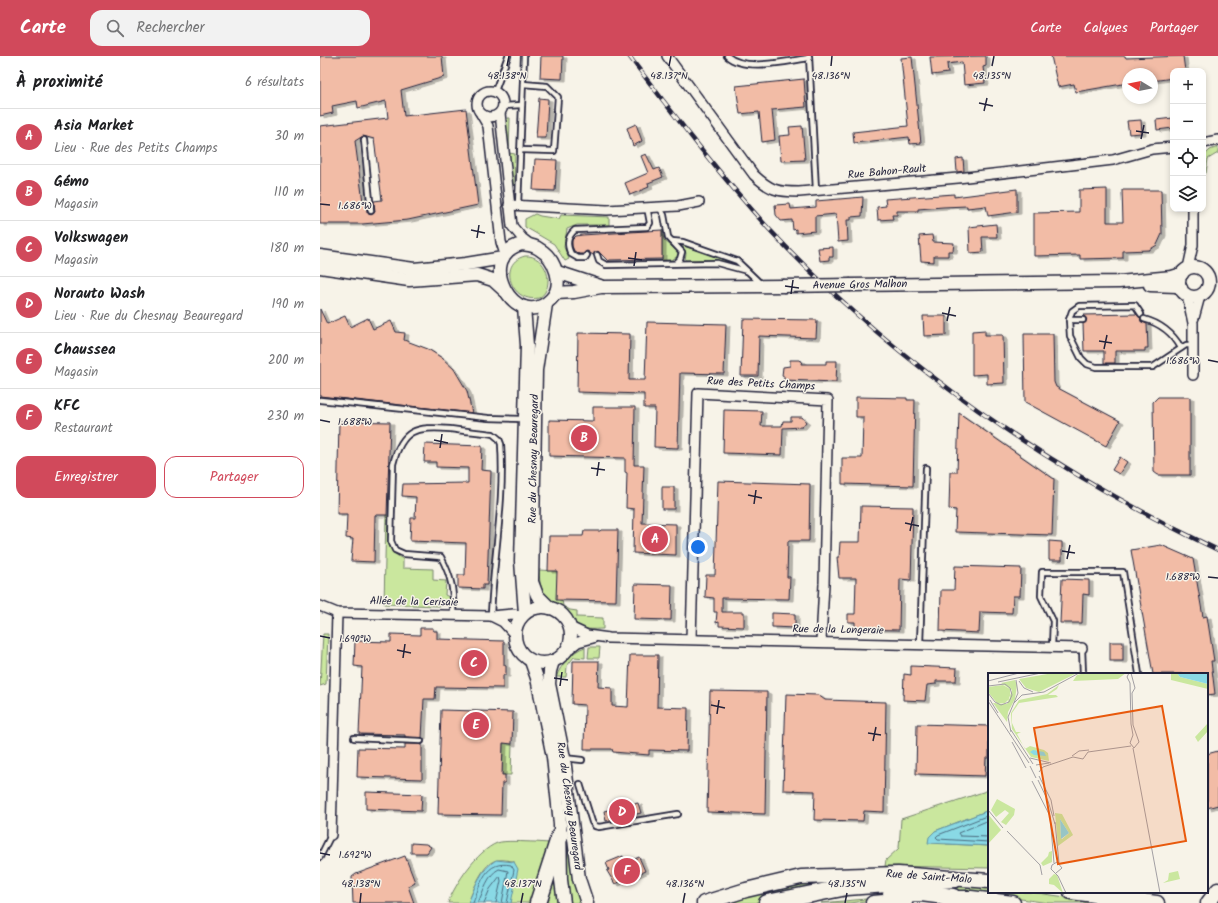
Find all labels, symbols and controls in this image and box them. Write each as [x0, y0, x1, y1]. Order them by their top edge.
search box [90, 10, 370, 46]
text: Carte [20, 13, 66, 43]
text: Rechercher [136, 16, 205, 40]
icon: search [104, 17, 126, 39]
text: Carte [1030, 17, 1062, 39]
text: Calques [1084, 17, 1128, 39]
text: Partager [1150, 17, 1198, 39]
text: 48.138°N [488, 68, 527, 84]
text: 48.137°N [650, 68, 688, 84]
text: 48.136°N [812, 68, 850, 84]
text: 48.135°N [973, 68, 1011, 84]
north arrow [1122, 68, 1158, 104]
map controls [1170, 68, 1206, 212]
button: + [1170, 68, 1206, 104]
text: À proximité [16, 69, 103, 96]
text: 6 résultats [245, 72, 304, 93]
button: − [1170, 104, 1206, 140]
text: Asia Market [54, 114, 134, 138]
text: A [25, 126, 33, 147]
text: 30 m [275, 126, 304, 147]
text: Lieu · Rue des Petits Champs [54, 138, 218, 159]
button: locate [1170, 140, 1206, 176]
street label: Rue Bahon-Rault [847, 160, 928, 184]
text: Gémo [54, 170, 89, 194]
button: layers [1170, 176, 1206, 212]
text: B [25, 182, 33, 203]
text: 110 m [274, 182, 304, 203]
text: Magasin [54, 194, 98, 215]
text: 1.686°W [338, 198, 372, 214]
text: Volkswagen [54, 226, 128, 250]
text: C [25, 238, 33, 259]
text: 180 m [270, 238, 304, 259]
text: Magasin [54, 250, 98, 271]
street label: Avenue Gros Malhon [813, 275, 908, 295]
text: Norauto Wash [54, 282, 145, 306]
text: D [25, 294, 33, 315]
text: 190 m [272, 294, 304, 315]
text: Lieu · Rue du Chesnay Beauregard [54, 306, 243, 327]
text: Chaussea [54, 338, 116, 362]
text: E [25, 350, 33, 371]
text: 200 m [268, 350, 304, 371]
text: 1.686°W [1166, 353, 1200, 369]
text: Magasin [54, 362, 98, 383]
street label: Rue des Petits Champs [707, 372, 816, 396]
text: KFC [54, 394, 80, 418]
street label: Rue du Chesnay Beauregard [524, 394, 544, 524]
text: F [25, 406, 33, 427]
text: 230 m [267, 406, 304, 427]
text: 1.688°W [338, 414, 372, 430]
text: Restaurant [54, 418, 113, 439]
pin: B [571, 423, 597, 453]
button: Enregistrer [16, 456, 156, 498]
button: Partager [164, 456, 304, 498]
pin: A [642, 524, 668, 554]
your location [688, 537, 708, 557]
text: 1.688°W [1166, 569, 1200, 585]
street label: Allée de la Cerisaie [370, 592, 458, 612]
street label: Rue de la Longeraie [792, 620, 884, 640]
text: 1.690°W [339, 631, 371, 647]
pin: C [461, 648, 487, 678]
inset map [988, 673, 1208, 893]
pin: E [463, 710, 489, 740]
street label: Rue du Chesnay Beauregard [551, 741, 587, 872]
pin: D [609, 797, 635, 827]
text: 1.692°W [339, 847, 372, 863]
pin: F [614, 856, 640, 886]
street label: Rue de Saint-Malo [885, 865, 973, 889]
text: 48.138°N [342, 876, 381, 892]
text: 48.137°N [504, 876, 542, 892]
text: 48.136°N [666, 876, 704, 892]
text: 48.135°N [828, 876, 866, 892]

